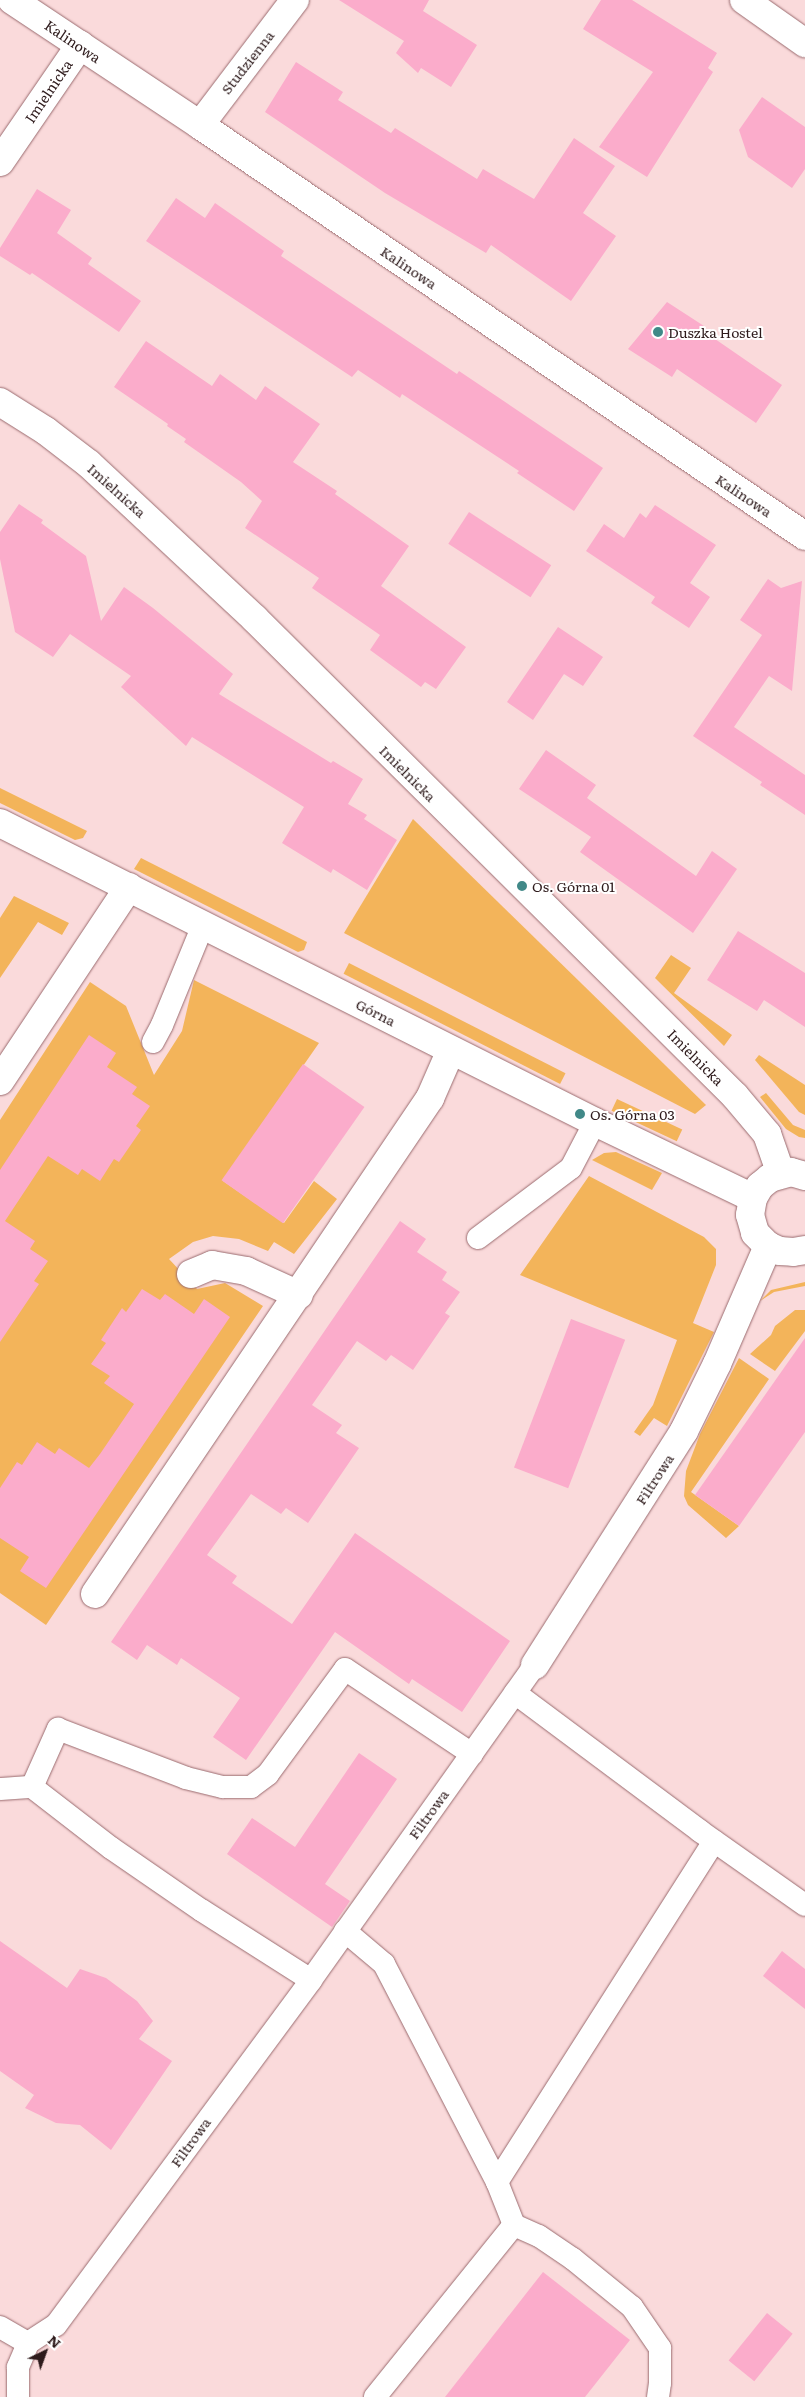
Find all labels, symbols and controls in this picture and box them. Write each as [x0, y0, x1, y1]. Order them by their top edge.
street label: Kalinowa [42, 16, 104, 66]
street label: Studzienna [217, 27, 277, 97]
street label: Imielnicka [21, 56, 75, 126]
street label: Kalinowa [378, 242, 440, 292]
place label: Duszka Hostel [668, 324, 763, 340]
marker: Duszka Hostel [652, 326, 664, 338]
street label: Imielnicka [84, 459, 150, 521]
street label: Kalinowa [713, 470, 775, 520]
street label: Imielnicka [376, 741, 440, 805]
place label: Os. Górna 01 [532, 878, 615, 894]
marker: Os. Górna 01 [516, 880, 528, 892]
street label: Górna [353, 995, 399, 1029]
street label: Imielnicka [664, 1025, 728, 1089]
place label: Os. Górna 03 [590, 1106, 675, 1122]
marker: Os. Górna 03 [574, 1108, 586, 1120]
street label: Filtrowa [631, 1450, 677, 1508]
street label: Filtrowa [404, 1786, 452, 1842]
street label: Filtrowa [166, 2114, 214, 2170]
north arrow [20, 2327, 70, 2377]
text: N [44, 2329, 66, 2352]

